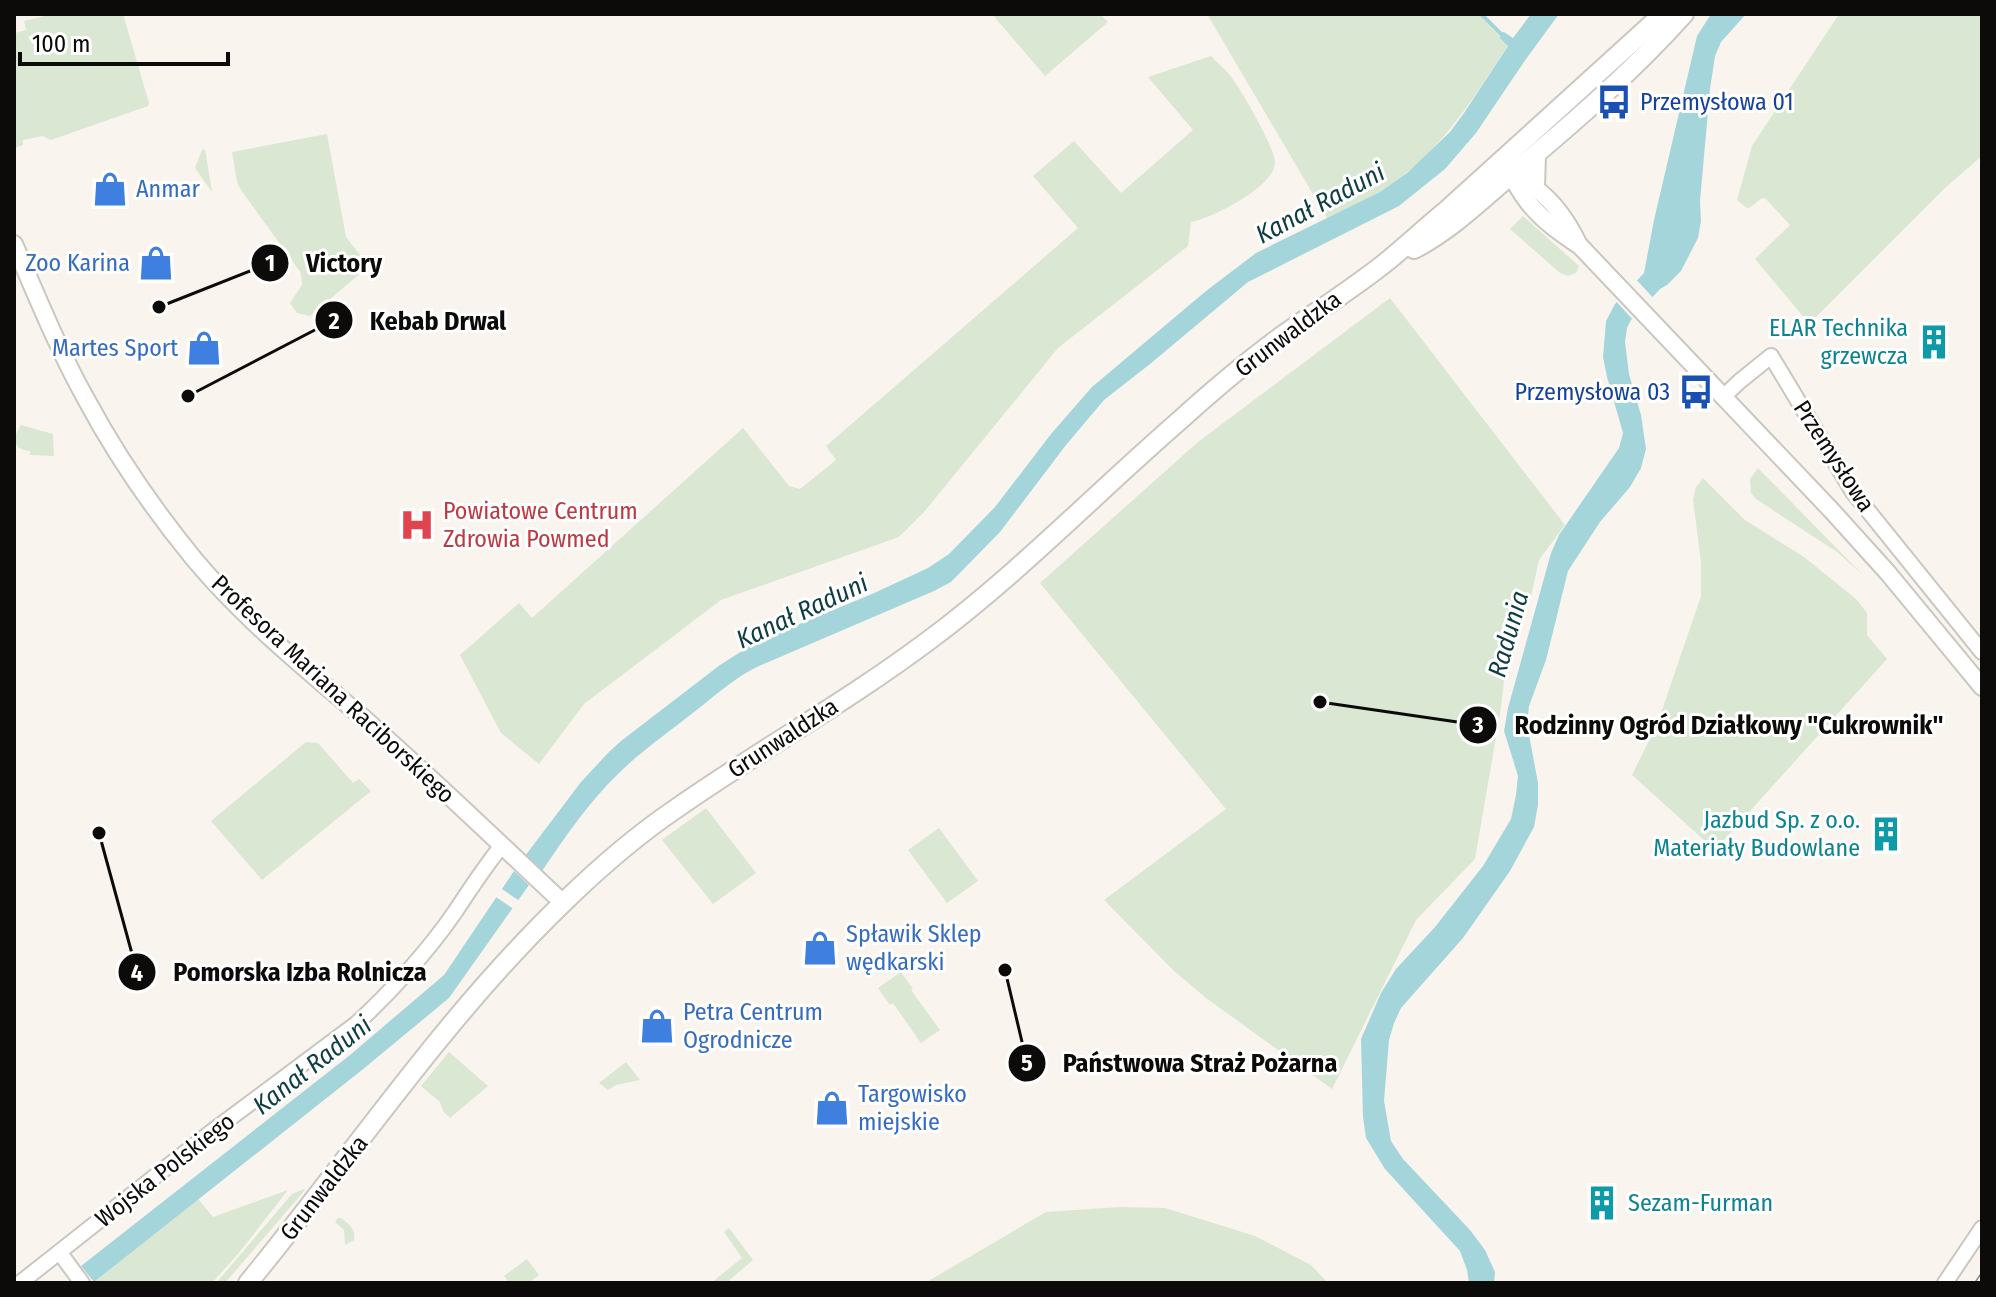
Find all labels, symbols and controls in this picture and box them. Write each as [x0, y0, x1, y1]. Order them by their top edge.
scale bar [20, 16, 228, 66]
text: 100 m [32, 30, 90, 58]
bus stop icon: Przemysłowa 01 [1595, 83, 1633, 121]
place label: Przemysłowa 01 [1640, 88, 1794, 116]
water label: Kanał Raduni [1250, 156, 1390, 250]
shop icon: Anmar [91, 170, 129, 208]
place label: Anmar [136, 175, 200, 203]
callout: Victory [250, 238, 398, 288]
shop icon: Zoo Karina [137, 244, 175, 282]
text: Victory [305, 248, 383, 279]
place label: Zoo Karina [25, 249, 130, 277]
text: 1 [265, 249, 275, 277]
street label: Grunwaldzka [1229, 285, 1347, 383]
callout: Kebab Drwal [314, 295, 523, 345]
text: Kebab Drwal [370, 306, 507, 337]
text: 2 [327, 307, 340, 335]
place label: ELAR Technika grzewcza [1769, 314, 1908, 370]
building icon: ELAR Technika grzewcza [1915, 323, 1953, 361]
shop icon: Martes Sport [185, 329, 223, 367]
place label: Martes Sport [52, 334, 178, 362]
bus stop icon: Przemysłowa 03 [1677, 373, 1715, 411]
place label: Przemysłowa 03 [1515, 378, 1670, 406]
street label: Przemysłowa [1788, 395, 1880, 517]
place label: Powiatowe Centrum Zdrowia Powmed [443, 497, 638, 553]
hospital icon: Powiatowe Centrum Zdrowia Powmed [398, 506, 436, 544]
water label: Kanał Raduni [731, 567, 873, 655]
street label: Profesora Mariana Raciborskiego [206, 569, 460, 809]
water label: Radunia [1481, 588, 1536, 681]
street label: Grunwaldzka [723, 692, 843, 784]
callout: Rodzinny Ogród Działkowy "Cukrownik" [1458, 700, 1959, 750]
text: Rodzinny Ogród Działkowy "Cukrownik" [1514, 710, 1944, 741]
text: 3 [1471, 711, 1484, 739]
place label: Jazbud Sp. z o.o. Materiały Budowlane [1653, 806, 1860, 862]
building icon: Jazbud Sp. z o.o. Materiały Budowlane [1867, 815, 1905, 853]
place label: Spławik Sklep wędkarski [846, 920, 982, 976]
shop icon: Spławik Sklep wędkarski [801, 929, 839, 967]
callout: Pomorska Izba Rolnicza [117, 947, 443, 997]
text: Pomorska Izba Rolnicza [173, 957, 427, 988]
text: 4 [131, 959, 143, 987]
place label: Petra Centrum Ogrodnicze [683, 998, 823, 1054]
shop icon: Petra Centrum Ogrodnicze [638, 1007, 676, 1045]
water label: Kanał Raduni [247, 1009, 378, 1121]
callout: Państwowa Straż Pożarna [1007, 1038, 1354, 1088]
text: Państwowa Straż Pożarna [1063, 1048, 1337, 1079]
text: 5 [1021, 1049, 1033, 1077]
place label: Targowisko miejskie [858, 1080, 967, 1136]
shop icon: Targowisko miejskie [813, 1089, 851, 1127]
street label: Wojska Polskiego [90, 1107, 240, 1233]
street label: Grunwaldzka [274, 1130, 374, 1246]
building icon: Sezam-Furman [1583, 1184, 1621, 1222]
place label: Sezam-Furman [1628, 1189, 1773, 1217]

